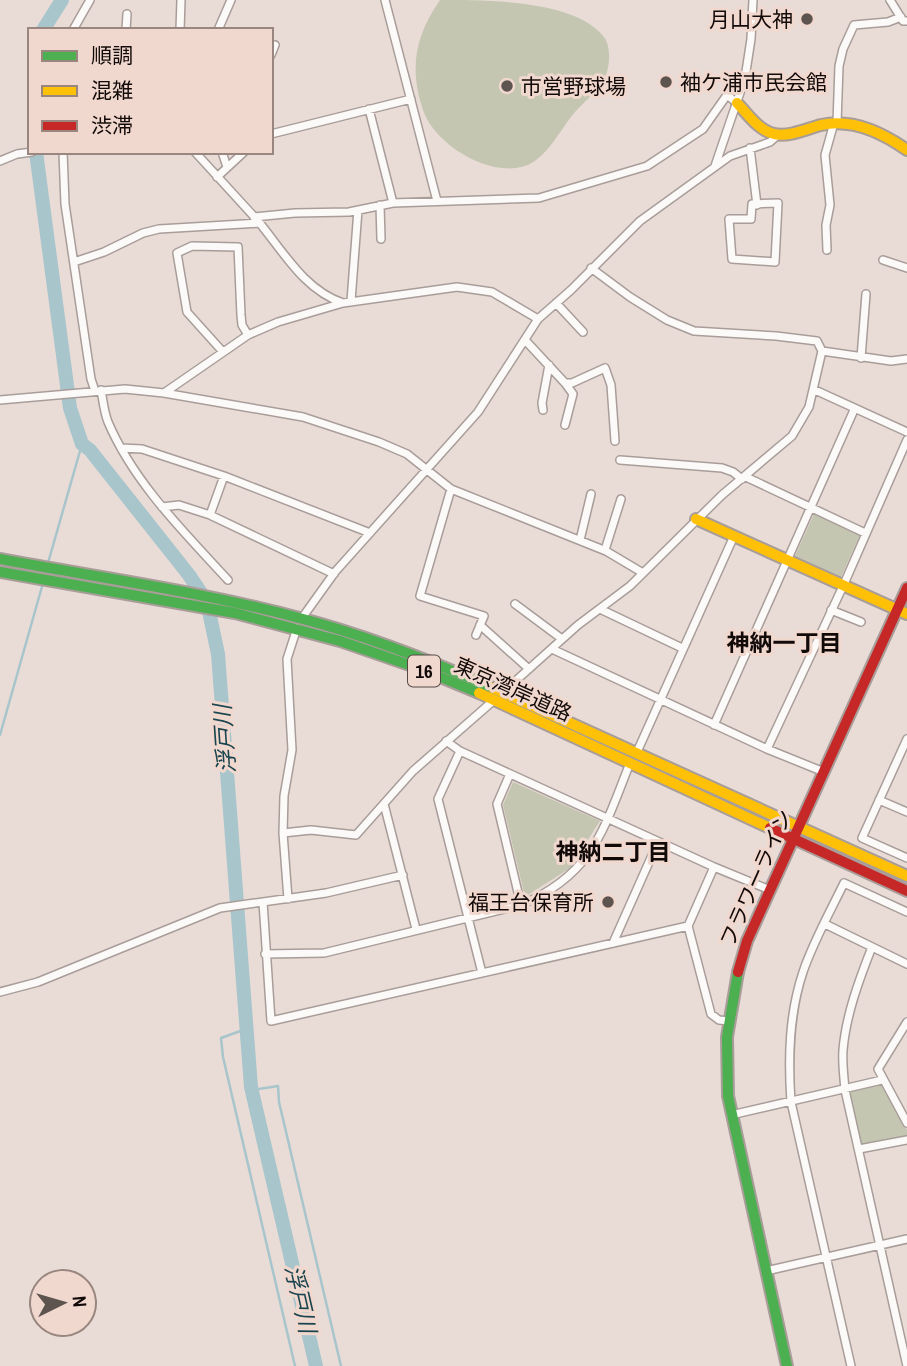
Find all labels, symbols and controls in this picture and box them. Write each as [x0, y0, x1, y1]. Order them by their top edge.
place label: 月山大神 [709, 5, 793, 34]
marker: 月山大神 [799, 11, 815, 27]
legend [28, 28, 273, 154]
text: 順調 [91, 41, 133, 70]
place label: 袖ケ浦市民会館 [680, 68, 827, 97]
place label: 市営野球場 [521, 72, 626, 101]
marker: 袖ケ浦市民会館 [658, 74, 674, 90]
text: 混雑 [91, 76, 133, 105]
marker: 市営野球場 [499, 78, 515, 94]
text: 渋滞 [91, 111, 133, 140]
district label: 神納一丁目 [727, 627, 842, 658]
street label: 東京湾岸道路 [450, 650, 576, 728]
road number: 16 [408, 656, 440, 686]
water label: 浮戸川 [206, 701, 242, 774]
street label: フラワーライン [713, 805, 799, 951]
district label: 神納二丁目 [556, 836, 671, 867]
place label: 福王台保育所 [468, 888, 594, 917]
marker: 福王台保育所 [600, 894, 616, 910]
water label: 浮戸川 [278, 1262, 325, 1339]
north arrow [28, 1268, 98, 1338]
text: N [66, 1295, 93, 1308]

